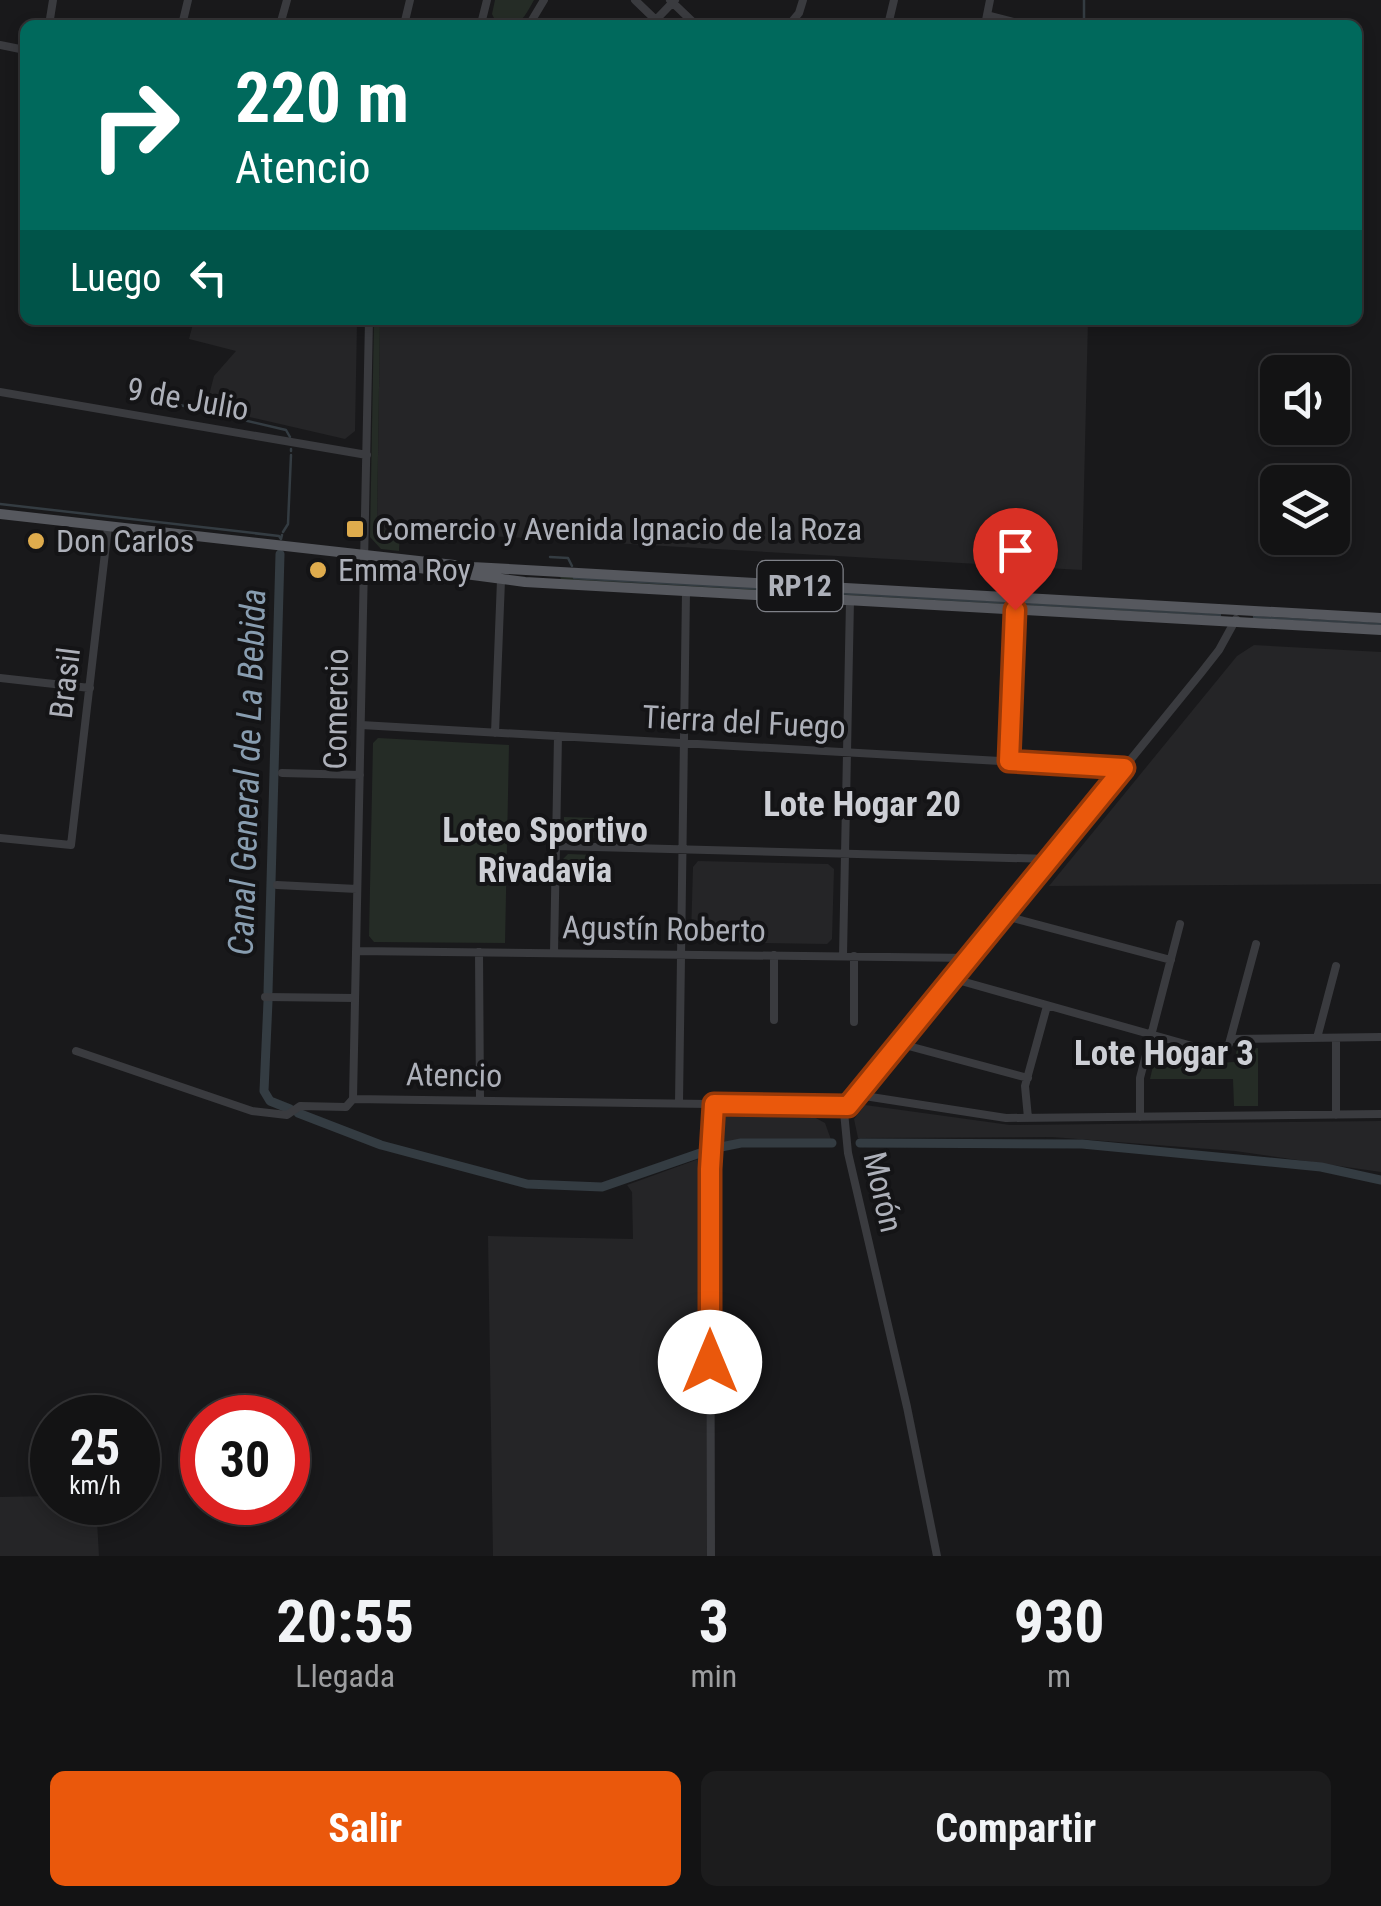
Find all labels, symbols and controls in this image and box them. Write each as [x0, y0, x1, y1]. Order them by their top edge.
text: 220 m [235, 57, 409, 139]
icon: right [70, 60, 200, 190]
text: Atencio [235, 141, 370, 194]
icon: left [181, 250, 236, 305]
text: Luego [70, 256, 161, 300]
map controls [1260, 355, 1350, 555]
button: sound [1260, 355, 1350, 445]
street label: 9 de Julio [124, 370, 252, 428]
button: layers [1260, 465, 1350, 555]
pin [973, 508, 1058, 611]
place label: Comercio y Avenida Ignacio de la Roza [375, 510, 862, 548]
marker: Comercio y Avenida Ignacio de la Roza [344, 518, 366, 540]
place label: Don Carlos [56, 522, 194, 560]
icon: arrive [988, 523, 1043, 578]
marker: Don Carlos [25, 530, 47, 552]
place label: Emma Roy [338, 551, 471, 589]
marker: Emma Roy [307, 559, 329, 581]
road number: RP12 [758, 561, 842, 611]
water label: Canal General de La Bebida [221, 588, 274, 956]
street label: Brasil [42, 645, 88, 721]
street label: Comercio [316, 648, 356, 770]
street label: Tierra del Fuego [641, 698, 847, 746]
district label: Lote Hogar 20 [763, 784, 961, 825]
district label: Loteo Sportivo Rivadavia [442, 810, 648, 891]
street label: Agustín Roberto [562, 908, 766, 950]
district label: Lote Hogar 3 [1074, 1033, 1254, 1074]
street label: Atencio [406, 1055, 502, 1095]
street label: Morón [855, 1148, 911, 1236]
position arrow [658, 1310, 762, 1414]
speed limit sign: 30 [180, 1395, 310, 1525]
text: 25 [70, 1419, 120, 1477]
text: km/h [69, 1471, 121, 1500]
text: 20:55 [276, 1586, 414, 1657]
text: 3 [699, 1586, 729, 1657]
text: 930 [1014, 1586, 1105, 1657]
text: Llegada [295, 1657, 395, 1695]
text: min [690, 1657, 737, 1695]
text: m [1047, 1657, 1071, 1695]
button: Salir [50, 1771, 681, 1886]
button: Compartir [701, 1771, 1331, 1886]

